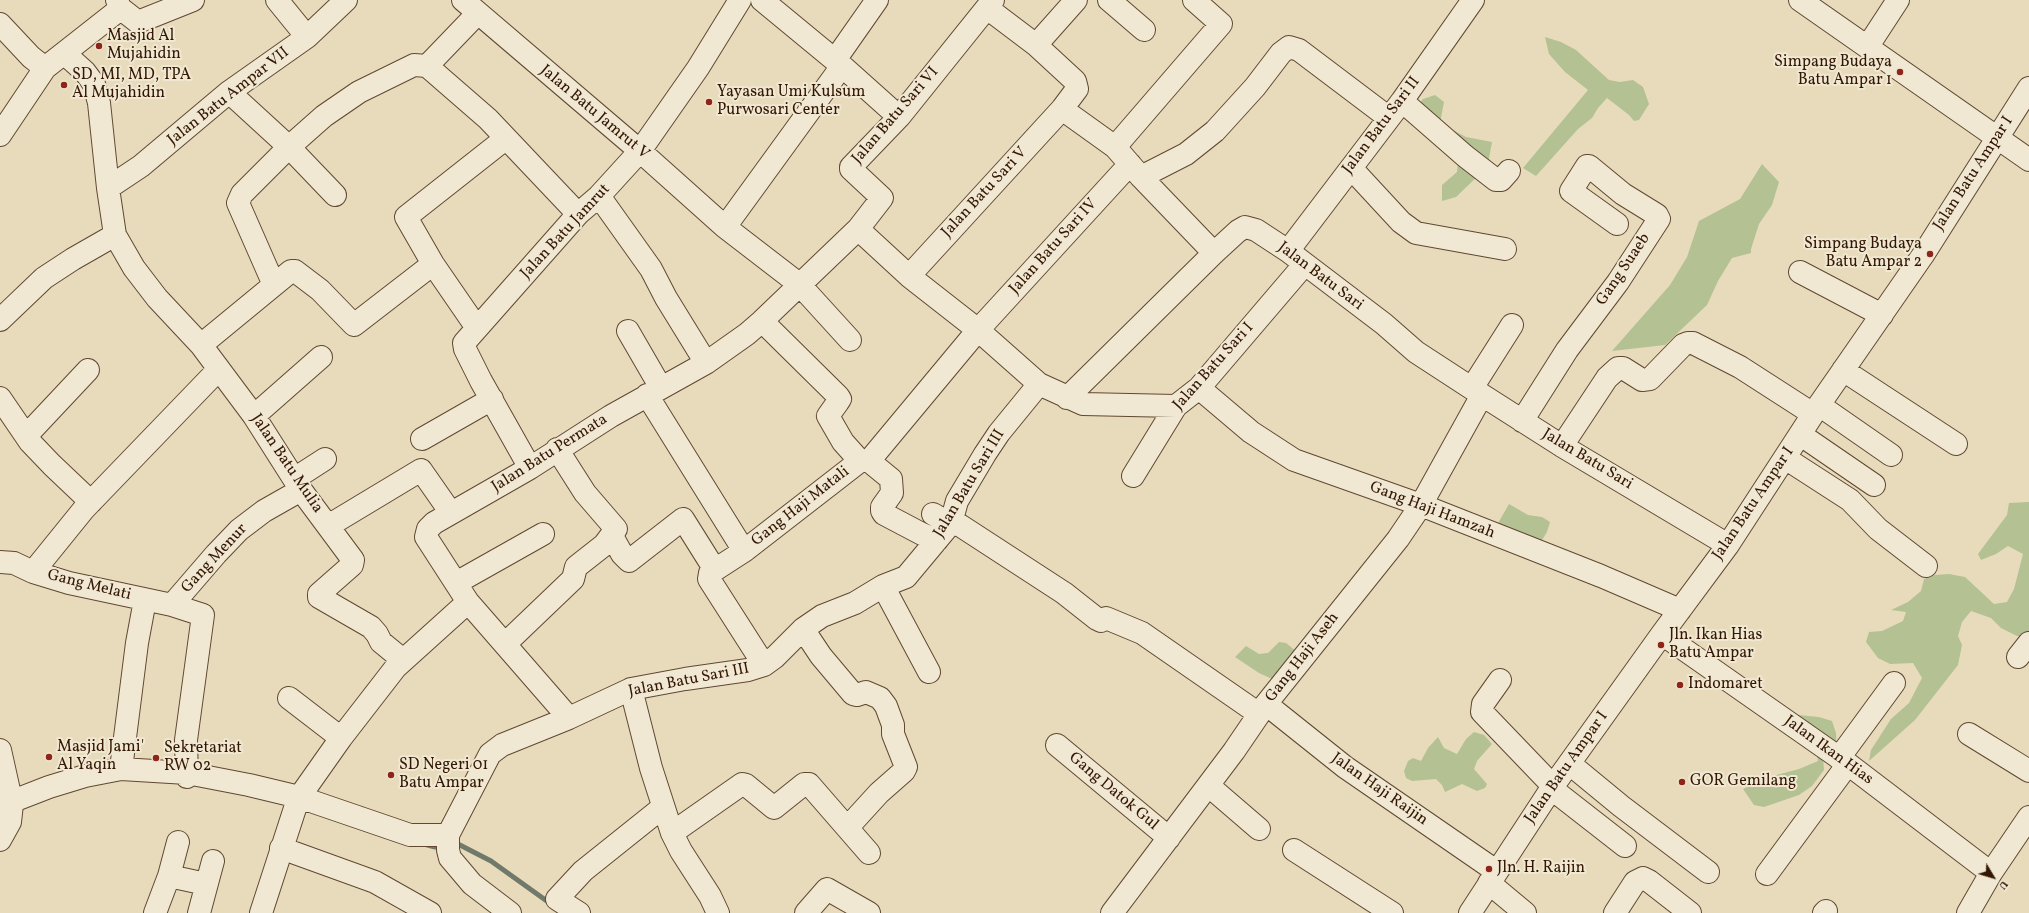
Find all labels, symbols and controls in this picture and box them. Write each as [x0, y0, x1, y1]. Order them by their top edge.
place label: Masjid Al Mujahidin [107, 27, 181, 65]
marker: Masjid Al Mujahidin [94, 41, 104, 51]
street label: Jalan Batu Ampar VII [164, 44, 294, 150]
place label: Simpang Budaya Batu Ampar 1 [1774, 53, 1892, 91]
street label: Jalan Batu Jamrut V [535, 62, 653, 164]
street label: Jalan Batu Sari VI [849, 64, 943, 168]
place label: SD, MI, MD, TPA Al Mujahidin [72, 66, 191, 104]
marker: Simpang Budaya Batu Ampar 1 [1895, 67, 1905, 77]
street label: Jalan Batu Sari II [1339, 73, 1425, 179]
marker: SD, MI, MD, TPA Al Mujahidin [59, 80, 69, 90]
place label: Yayasan Umi Kulsum Purwosari Center [717, 83, 865, 121]
marker: Yayasan Umi Kulsum Purwosari Center [704, 97, 714, 107]
street label: Jalan Batu Ampar I [1930, 113, 2018, 235]
street label: Jalan Batu Sari V [938, 144, 1032, 242]
street label: Jalan Batu Jamrut [517, 180, 615, 284]
street label: Jalan Batu Sari IV [1006, 195, 1102, 299]
street label: Gang Suaeb [1593, 230, 1655, 310]
place label: Simpang Budaya Batu Ampar 2 [1804, 235, 1922, 273]
street label: Jalan Batu Sari [1273, 238, 1367, 316]
marker: Simpang Budaya Batu Ampar 2 [1925, 249, 1935, 259]
street label: Jalan Batu Sari I [1170, 319, 1258, 415]
street label: Jalan Batu Mulia [246, 411, 326, 517]
street label: Jalan Batu Permata [489, 411, 611, 497]
street label: Jalan Batu Sari [1538, 425, 1636, 495]
street label: Jalan Batu Sari III [930, 426, 1010, 542]
street label: Jalan Batu Ampar I [1709, 444, 1799, 564]
street label: Gang Haji Matali [748, 463, 854, 551]
street label: Gang Haji Hamzah [1367, 478, 1497, 544]
street label: Gang Menur [178, 520, 252, 598]
street label: Gang Melati [45, 566, 133, 606]
street label: Gang Haji Aseh [1262, 609, 1344, 707]
place label: Jln. Ikan Hias Batu Ampar [1669, 626, 1762, 664]
marker: Jln. Ikan Hias Batu Ampar [1656, 640, 1666, 650]
street label: Jalan Batu Sari III [627, 660, 751, 702]
place label: Indomaret [1688, 675, 1763, 695]
marker: Indomaret [1675, 680, 1685, 690]
street label: Jalan Batu Ampar I [1521, 708, 1613, 828]
street label: Jalan Ikan Hias [1780, 712, 1876, 790]
place label: Masjid Jami' Al Yaqin [57, 738, 144, 776]
place label: Sekretariat RW 02 [164, 739, 242, 777]
street label: Gang Datok Gul [1064, 749, 1162, 835]
street label: Jalan Haji Raijin [1327, 750, 1431, 830]
marker: Masjid Jami' Al Yaqin [44, 752, 54, 762]
marker: Sekretariat RW 02 [151, 753, 161, 763]
place label: SD Negeri 01 Batu Ampar [399, 756, 488, 794]
marker: SD Negeri 01 Batu Ampar [386, 770, 396, 780]
place label: GOR Gemilang [1690, 772, 1796, 792]
marker: GOR Gemilang [1677, 777, 1687, 787]
north arrow [1973, 857, 2013, 897]
place label: Jln. H. Raijin [1497, 859, 1585, 879]
marker: Jln. H. Raijin [1484, 864, 1494, 874]
text: U [1995, 877, 2011, 892]

